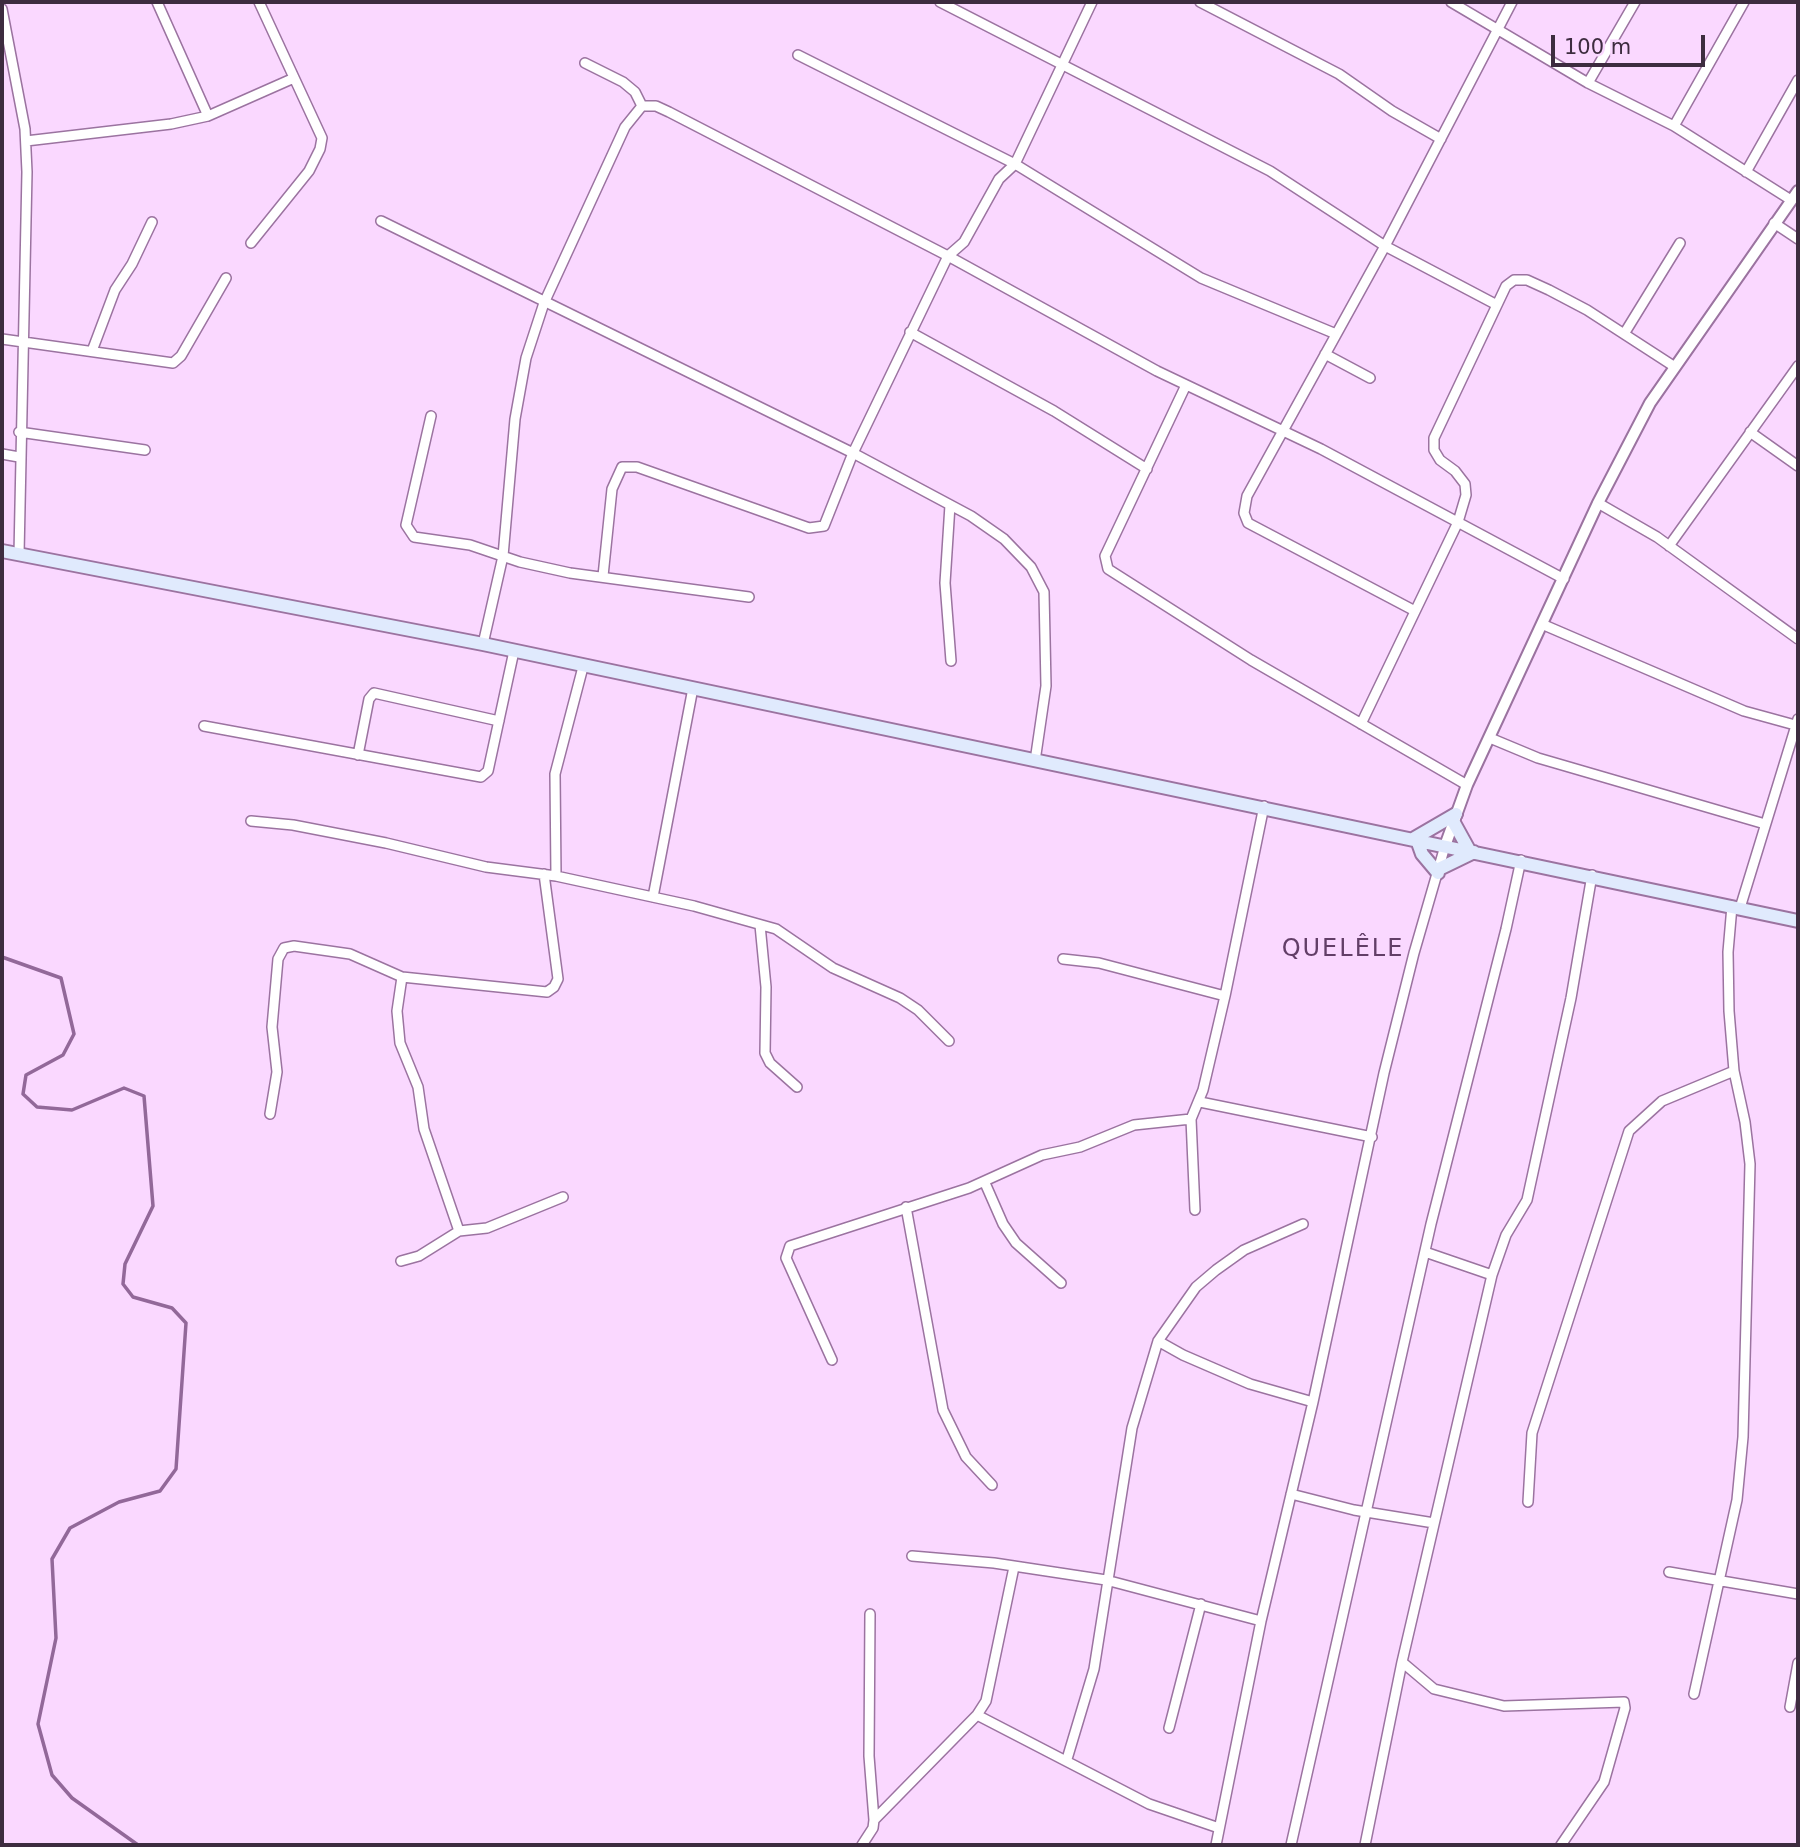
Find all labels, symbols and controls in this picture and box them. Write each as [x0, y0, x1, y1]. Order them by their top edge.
scale bar [1555, 21, 1709, 65]
text: 100 m [1564, 35, 1631, 59]
district label: QUELÊLE [1283, 936, 1403, 964]

